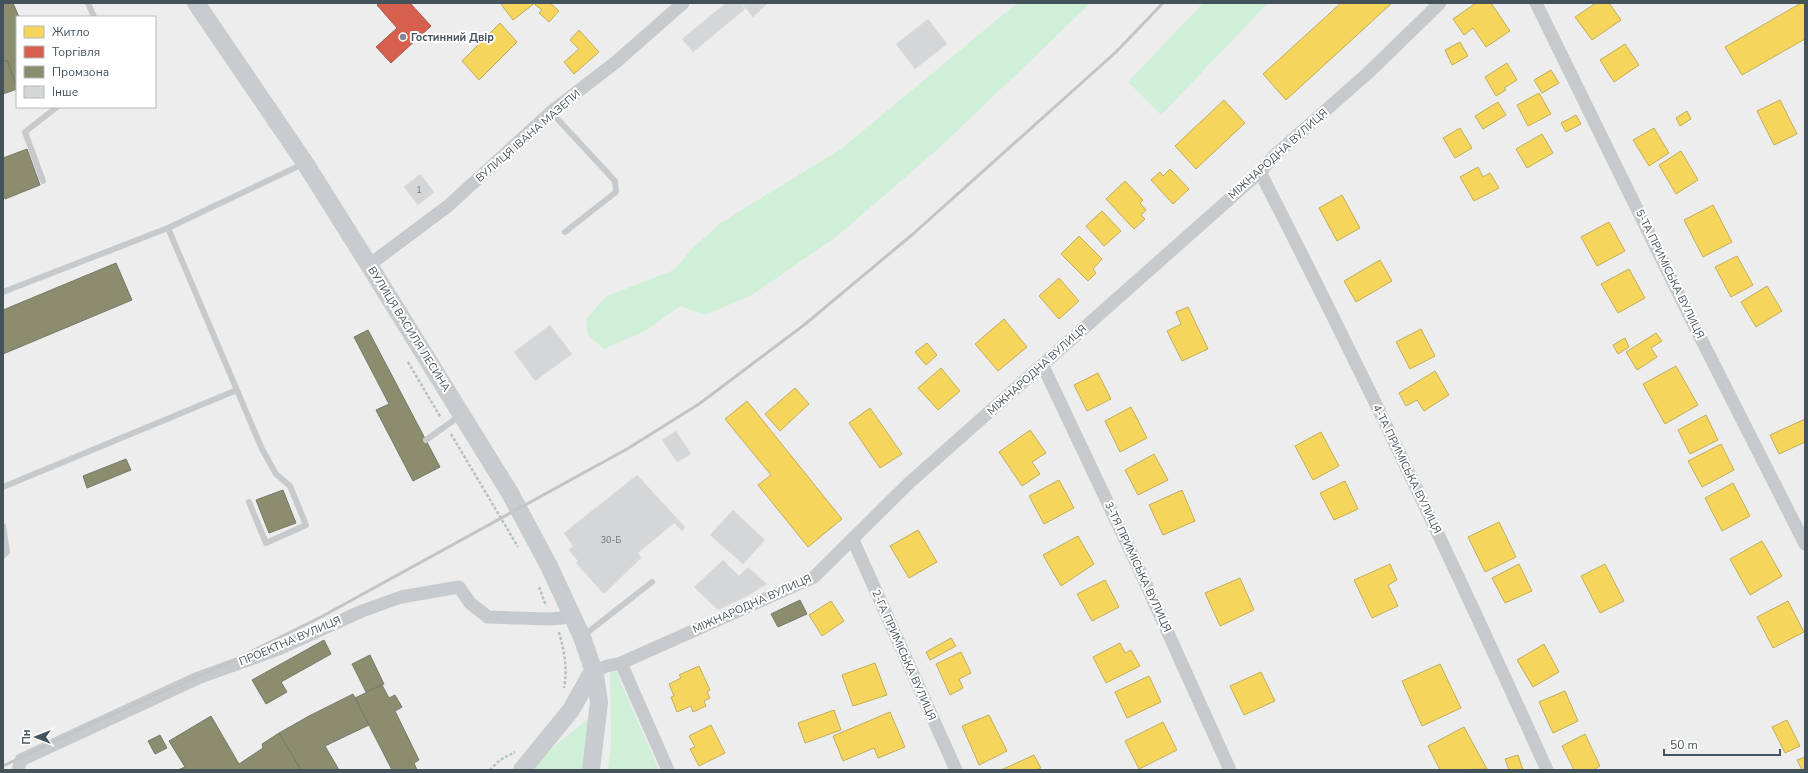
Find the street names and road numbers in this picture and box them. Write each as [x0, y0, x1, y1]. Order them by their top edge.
street label: ВУЛИЦЯ ІВАНА МАЗЕПИ [472, 86, 584, 186]
street label: МІЖНАРОДНА ВУЛИЦЯ [1225, 105, 1331, 203]
street label: 5-ТА ПРИМІСЬКА ВУЛИЦЯ [1632, 207, 1708, 341]
street label: ВУЛИЦЯ ВАСИЛЯ ЛЕСИНА [364, 264, 454, 394]
street label: МІЖНАРОДНА ВУЛИЦЯ [984, 321, 1090, 419]
street label: 4-ТА ПРИМІСЬКА ВУЛИЦЯ [1369, 402, 1445, 536]
street label: 3-ТЯ ПРИМІСЬКА ВУЛИЦЯ [1101, 499, 1175, 635]
street label: МІЖНАРОДНА ВУЛИЦЯ [690, 571, 814, 637]
street label: 2-ГА ПРИМІСЬКА ВУЛИЦЯ [868, 587, 940, 723]
street label: ПРОЕКТНА ВУЛИЦЯ [237, 613, 343, 669]

